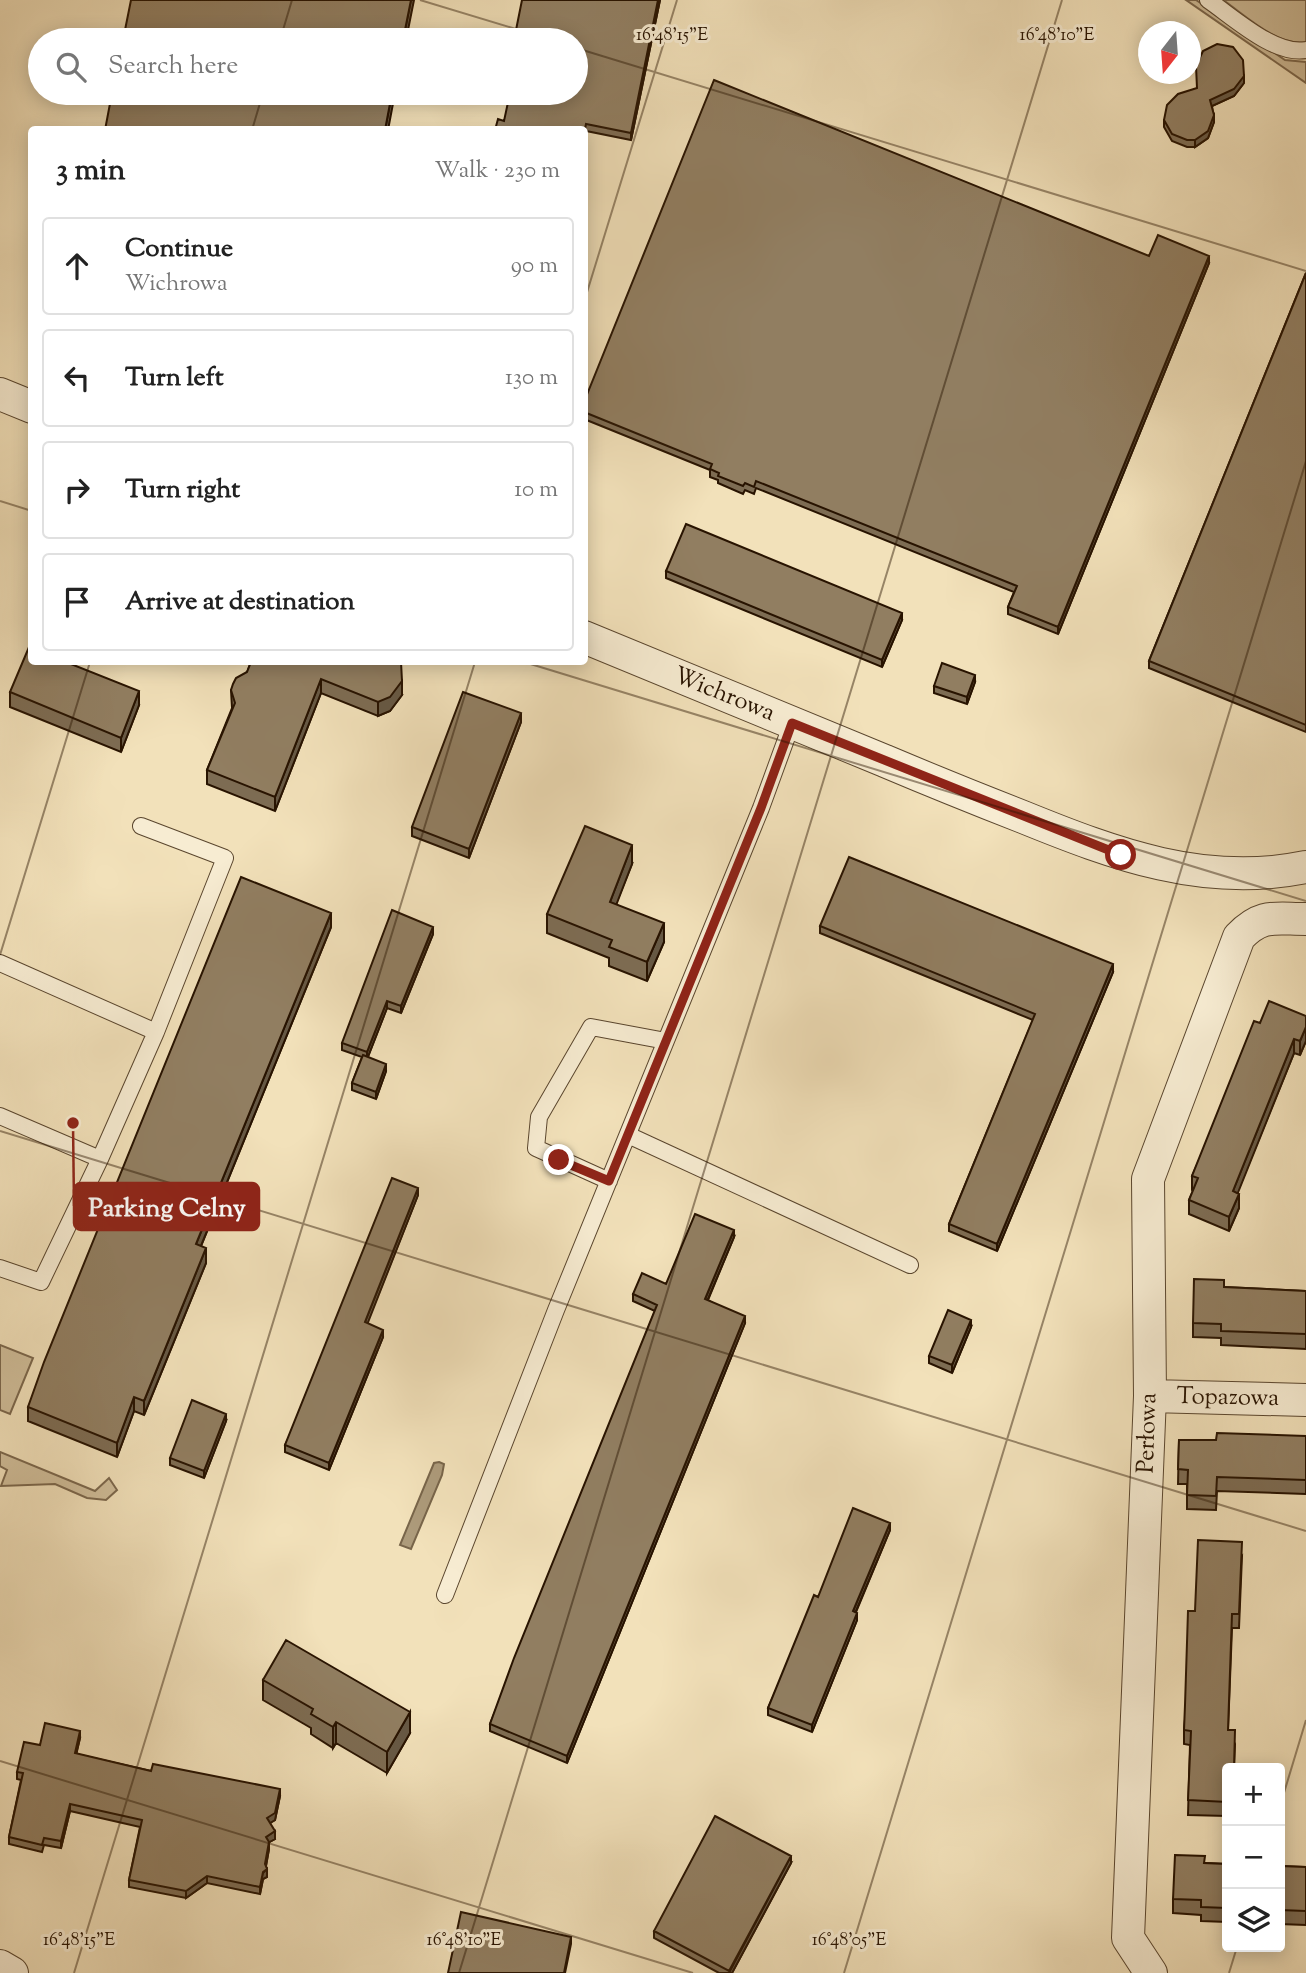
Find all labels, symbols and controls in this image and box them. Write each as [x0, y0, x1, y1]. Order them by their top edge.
north arrow [1138, 21, 1201, 84]
text: 16°48'15"E [636, 23, 708, 49]
text: 16°48'10"E [1020, 23, 1095, 49]
search box [28, 28, 588, 105]
icon: search [52, 48, 90, 86]
text: Search here [108, 48, 238, 85]
text: 3 min [56, 150, 126, 193]
text: Walk · 230 m [434, 155, 560, 188]
text: Continue [125, 231, 233, 268]
icon: ahead [58, 247, 96, 285]
text: 90 m [511, 250, 558, 283]
text: Wichrowa [125, 268, 228, 301]
icon: left [58, 359, 96, 397]
text: Turn left [125, 360, 224, 397]
text: 130 m [505, 362, 558, 395]
icon: right [58, 471, 96, 509]
text: Turn right [125, 472, 240, 509]
text: 10 m [514, 474, 558, 507]
icon: arrive [58, 583, 96, 621]
text: Arrive at destination [125, 584, 355, 621]
street label: Wichrowa [668, 659, 780, 731]
route start [1105, 839, 1136, 870]
route end [543, 1144, 574, 1175]
callout: Parking Celny [74, 1183, 259, 1230]
text: Parking Celny [88, 1191, 246, 1228]
street label: Topazowa [1176, 1380, 1280, 1416]
street label: Perłowa [1130, 1392, 1166, 1474]
map controls [1222, 1763, 1285, 1952]
button: + [1222, 1763, 1285, 1826]
button: − [1222, 1826, 1285, 1889]
button: layers [1222, 1889, 1285, 1952]
text: 16°48'15"E [43, 1928, 115, 1954]
text: 16°48'10"E [427, 1928, 502, 1954]
text: 16°48'05"E [812, 1928, 886, 1954]

